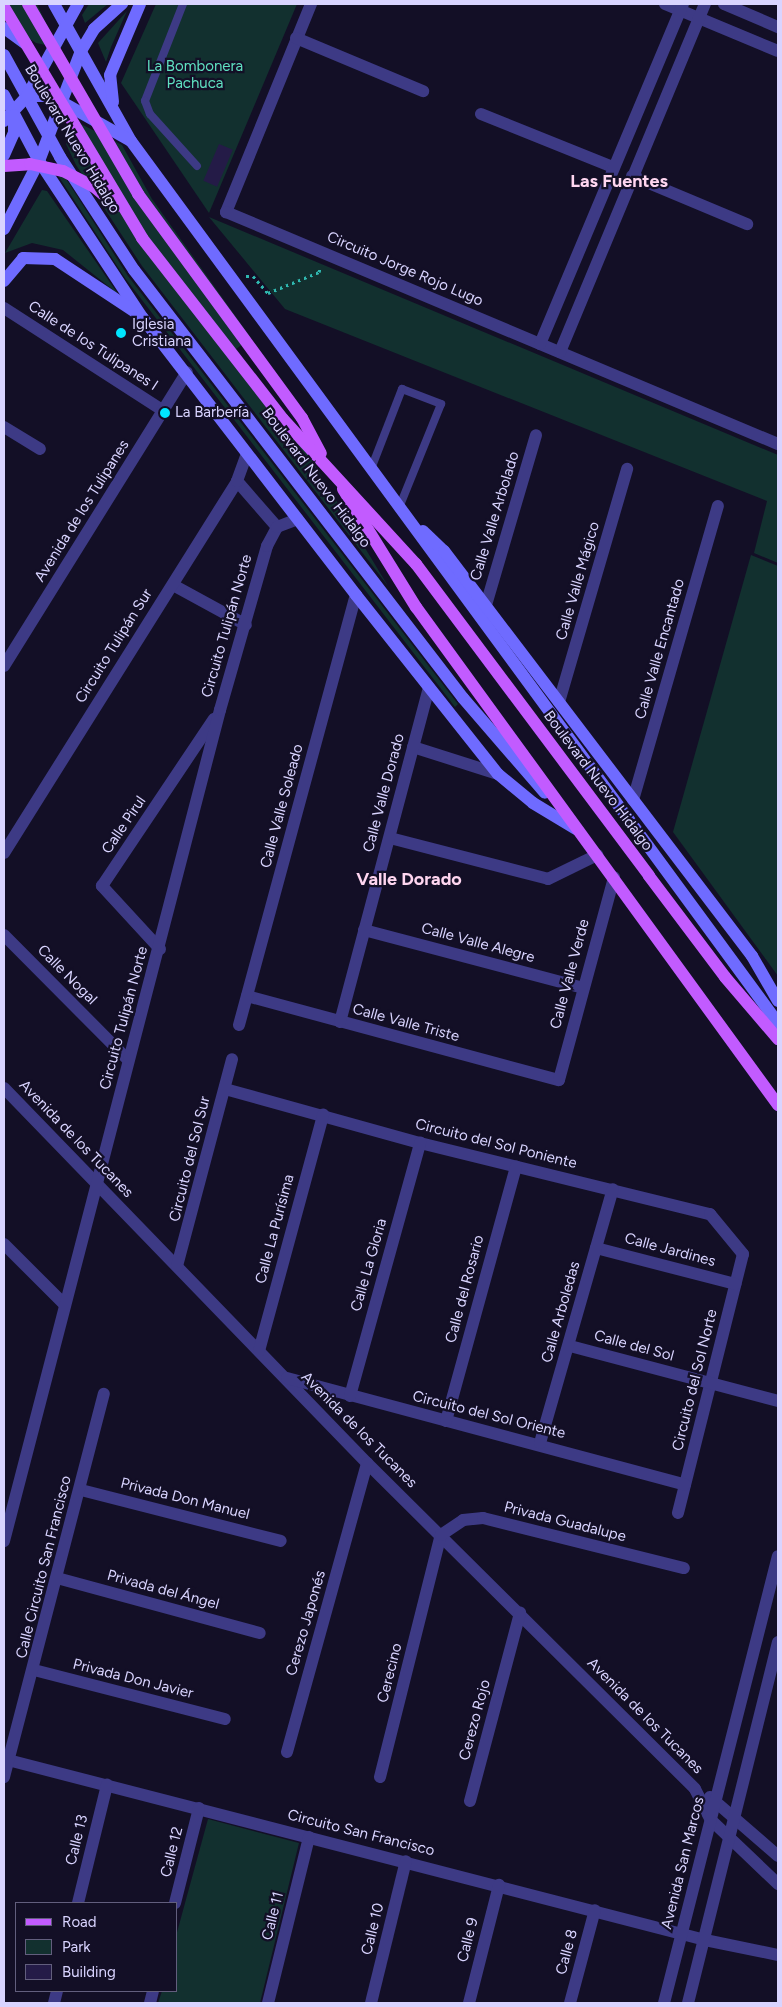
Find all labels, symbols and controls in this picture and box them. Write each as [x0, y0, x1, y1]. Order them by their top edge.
park label: La Bombonera Pachuca [147, 57, 243, 92]
street label: Boulevard Nuevo Hidalgo [20, 61, 124, 217]
district label: Las Fuentes [570, 170, 668, 192]
street label: Circuito Jorge Rojo Lugo [324, 228, 486, 310]
street label: Calle de los Tulipanes I [25, 297, 161, 395]
place label: Iglesia Cristiana [132, 315, 191, 350]
marker: Iglesia Cristiana [114, 326, 128, 340]
place label: La Barbería [175, 404, 249, 422]
street label: Boulevard Nuevo Hidalgo [258, 405, 374, 551]
marker: La Barbería [159, 407, 171, 419]
street label: Avenida de los Tulipanes [31, 437, 133, 585]
street label: Calle Valle Arbolado [467, 449, 523, 583]
street label: Calle Valle Mágico [552, 520, 604, 642]
street label: Circuito Tulipán Norte [198, 552, 256, 700]
street label: Calle Valle Encantado [631, 577, 689, 721]
street label: Circuito Tulipán Sur [72, 586, 156, 706]
street label: Boulevard Nuevo Hidalgo [540, 708, 656, 854]
street label: Calle Valle Dorado [360, 732, 408, 854]
street label: Calle Valle Soleado [257, 742, 307, 870]
street label: Calle Pirul [98, 793, 150, 857]
district label: Valle Dorado [356, 868, 462, 890]
street label: Calle Valle Verde [547, 917, 593, 1031]
street label: Calle Valle Alegre [419, 919, 537, 967]
street label: Calle Nogal [33, 941, 101, 1009]
street label: Circuito Tulipán Norte [96, 944, 152, 1092]
street label: Calle Valle Triste [351, 1000, 461, 1046]
street label: Avenida de los Tucanes [15, 1076, 137, 1202]
street label: Circuito del Sol Sur [166, 1094, 214, 1224]
street label: Circuito del Sol Poniente [413, 1115, 579, 1173]
street label: Calle La Purísima [252, 1172, 298, 1286]
street label: Calle La Gloria [347, 1217, 391, 1313]
street label: Calle Jardines [623, 1229, 717, 1271]
street label: Calle del Rosario [442, 1233, 488, 1345]
street label: Calle Arboledas [538, 1259, 584, 1365]
street label: Circuito del Sol Norte [669, 1307, 721, 1453]
street label: Calle del Sol [592, 1327, 676, 1365]
street label: Avenida de los Tucanes [297, 1368, 421, 1492]
street label: Circuito del Sol Oriente [411, 1387, 567, 1443]
street label: Calle Circuito San Francisco [13, 1474, 75, 1660]
street label: Privada Don Manuel [119, 1474, 251, 1524]
street label: Privada Guadalupe [502, 1498, 628, 1546]
street label: Privada del Ángel [105, 1566, 221, 1614]
street label: Cerezo Japonés [282, 1568, 330, 1678]
street label: Cerecino [374, 1641, 406, 1705]
street label: Avenida de los Tucanes [583, 1654, 707, 1778]
street label: Privada Don Javier [71, 1655, 195, 1703]
street label: Cerezo Rojo [456, 1678, 494, 1762]
street label: Avenida San Marcos [658, 1795, 708, 1931]
street label: Circuito San Francisco [286, 1806, 436, 1860]
street label: Calle 13 [62, 1813, 92, 1867]
street label: Calle 12 [157, 1825, 187, 1879]
street label: Calle 11 [258, 1890, 288, 1942]
street label: Calle 10 [358, 1901, 388, 1957]
legend [15, 1902, 178, 1992]
text: Road [62, 1913, 97, 1931]
street label: Calle 9 [454, 1916, 482, 1964]
street label: Calle 8 [552, 1927, 582, 1977]
text: Park [62, 1938, 91, 1956]
text: Building [62, 1963, 116, 1981]

